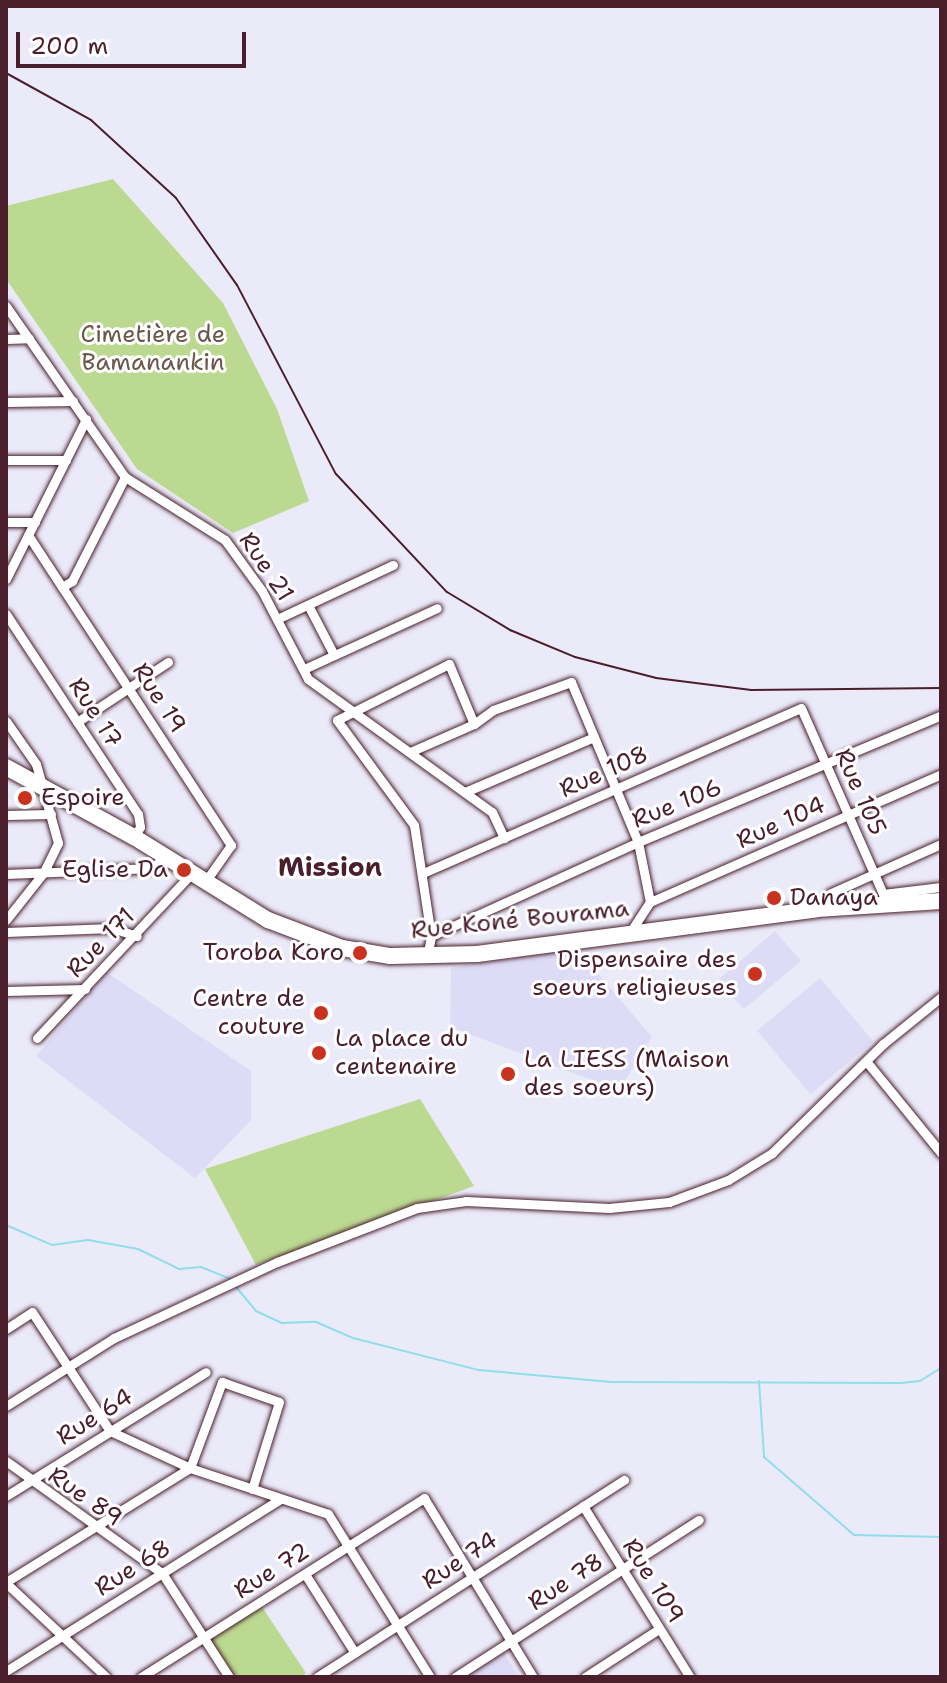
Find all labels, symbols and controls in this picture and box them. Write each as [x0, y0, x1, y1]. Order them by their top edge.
scale bar [20, 16, 250, 66]
text: 200 m [30, 30, 108, 62]
park label: Cimetière de Bamanankin [81, 321, 225, 377]
street label: Rue 21 [233, 527, 299, 607]
street label: Rue 19 [126, 658, 192, 738]
street label: Rue 17 [62, 673, 128, 753]
street label: Rue 108 [555, 740, 653, 804]
street label: Rue 105 [828, 744, 892, 840]
street label: Rue 106 [628, 773, 726, 835]
place label: Espoire [41, 784, 125, 812]
marker: Espoire [16, 789, 34, 807]
street label: Rue 104 [732, 791, 830, 855]
district label: Mission [278, 851, 382, 883]
place label: Eglise Da [62, 856, 168, 884]
marker: Eglise Da [175, 861, 193, 879]
place label: Danaya [790, 884, 878, 912]
marker: Danaya [765, 889, 783, 907]
street label: Rue Koné Bourama [409, 894, 631, 946]
street label: Rue 171 [61, 902, 141, 984]
place label: Toroba Koro [203, 939, 344, 967]
marker: Toroba Koro [351, 944, 369, 962]
place label: Dispensaire des soeurs religieuses [532, 946, 737, 1002]
marker: Dispensaire des soeurs religieuses [744, 963, 766, 985]
place label: Centre de couture [192, 985, 305, 1041]
marker: Centre de couture [312, 1004, 330, 1022]
place label: La place du centenaire [335, 1025, 468, 1081]
marker: La place du centenaire [310, 1044, 328, 1062]
place label: La LIESS (Maison des soeurs) [524, 1046, 729, 1102]
marker: La LIESS (Maison des soeurs) [499, 1065, 517, 1083]
street label: Rue 64 [52, 1382, 138, 1452]
street label: Rue 89 [42, 1461, 128, 1533]
street label: Rue 74 [417, 1526, 503, 1596]
street label: Rue 68 [90, 1534, 176, 1602]
street label: Rue 109 [616, 1534, 690, 1628]
street label: Rue 72 [229, 1537, 315, 1605]
street label: Rue 78 [523, 1547, 609, 1617]

